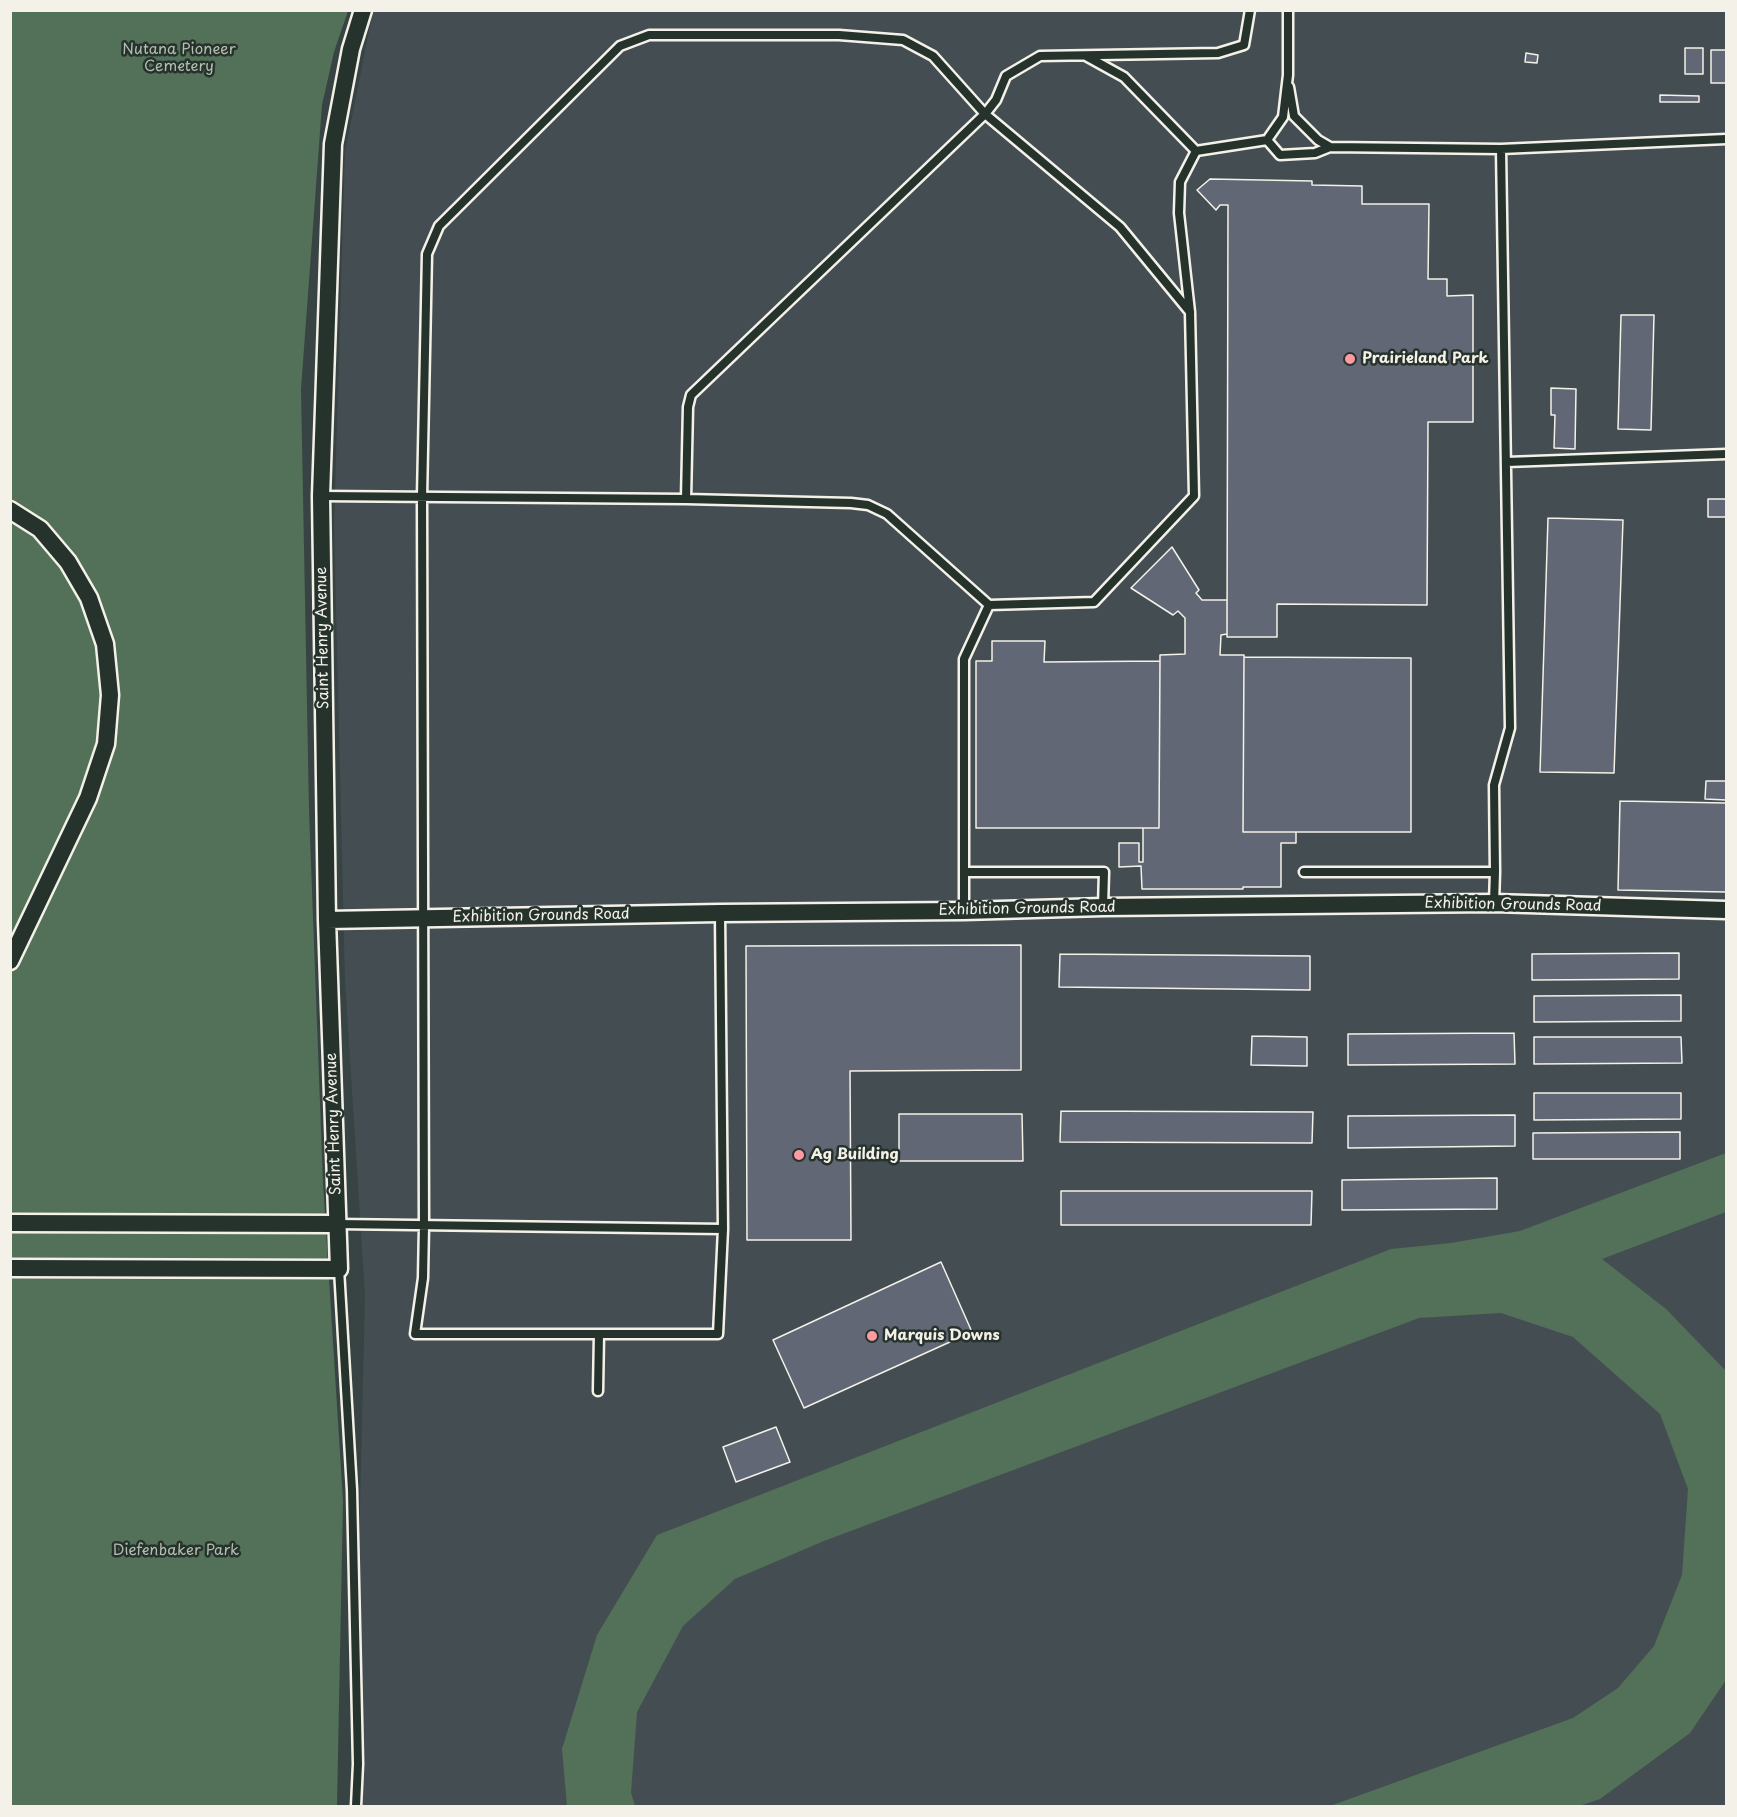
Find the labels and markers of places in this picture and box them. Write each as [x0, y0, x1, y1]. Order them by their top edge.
place label: Prairieland Park [1362, 350, 1489, 368]
marker: Prairieland Park [1343, 352, 1357, 366]
place label: Ag Building [811, 1146, 899, 1164]
marker: Ag Building [792, 1148, 806, 1162]
place label: Marquis Downs [884, 1327, 1000, 1345]
marker: Marquis Downs [865, 1329, 879, 1343]

